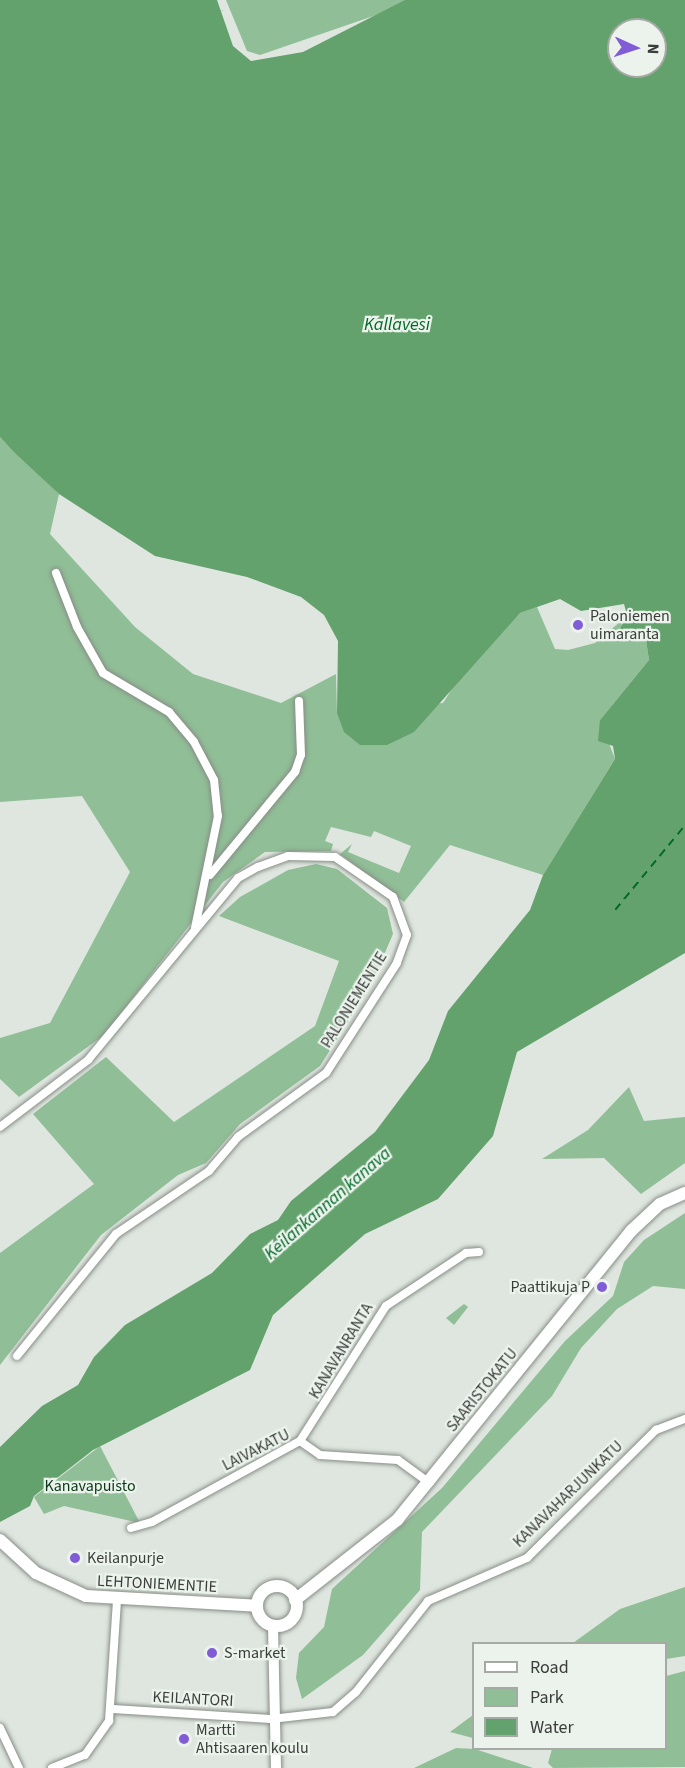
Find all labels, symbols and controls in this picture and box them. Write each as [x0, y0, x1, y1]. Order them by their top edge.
north arrow [607, 18, 667, 78]
text: N [642, 43, 664, 55]
water label: Kallavesi [364, 314, 430, 336]
place label: Paloniemen uimaranta [590, 606, 670, 644]
marker: Paloniemen uimaranta [571, 618, 585, 632]
street label: PALONIEMENTIE [317, 948, 391, 1052]
water label: Keilankannan kanava [260, 1143, 396, 1265]
place label: Paattikuja P [511, 1277, 590, 1297]
marker: Paattikuja P [595, 1280, 609, 1294]
street label: KANAVANRANTA [305, 1300, 377, 1402]
street label: SAARISTOKATU [442, 1344, 522, 1436]
street label: LAIVAKATU [219, 1425, 293, 1475]
street label: KANAVAHARJUNKATU [509, 1437, 627, 1551]
park label: Kanavapuisto [44, 1476, 136, 1496]
place label: Keilanpurje [87, 1548, 164, 1568]
marker: Keilanpurje [68, 1551, 82, 1565]
street label: LEHTONIEMENTIE [97, 1571, 217, 1597]
legend [472, 1642, 667, 1750]
place label: S-market [224, 1643, 285, 1663]
marker: S-market [205, 1646, 219, 1660]
text: Road [530, 1655, 569, 1680]
text: Park [530, 1685, 564, 1710]
street label: KEILANTORI [152, 1687, 234, 1711]
text: Water [530, 1715, 574, 1740]
place label: Martti Ahtisaaren koulu [196, 1720, 309, 1758]
marker: Martti Ahtisaaren koulu [177, 1732, 191, 1746]

